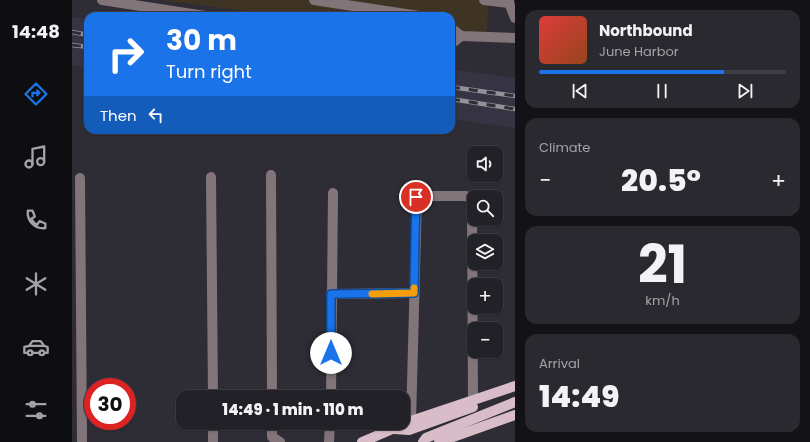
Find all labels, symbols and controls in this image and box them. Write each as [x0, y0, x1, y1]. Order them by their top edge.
text: 14:48 [12, 19, 60, 44]
text: Northbound [599, 20, 693, 41]
text: 30 m [166, 21, 237, 60]
icon: right [100, 28, 152, 80]
text: June Harbor [599, 42, 679, 61]
text: Turn right [166, 59, 252, 84]
icon: directions [22, 80, 50, 108]
icon: previous [569, 80, 591, 102]
icon: pause [651, 80, 673, 102]
icon: next [734, 80, 756, 102]
icon: left [145, 104, 167, 126]
text: Then [100, 105, 137, 126]
text: Climate [539, 138, 590, 157]
icon: music [22, 143, 50, 171]
map controls [467, 146, 503, 358]
button: sound [467, 146, 503, 182]
text: 20.5° [621, 159, 701, 202]
text: − [539, 165, 551, 196]
text: + [771, 165, 786, 196]
pin [399, 180, 433, 214]
icon: arrive [405, 186, 427, 208]
button: search [467, 190, 503, 226]
icon: phone [22, 206, 50, 234]
text: 21 [638, 228, 687, 301]
button: layers [467, 234, 503, 270]
icon: climate [22, 270, 50, 298]
button: + [467, 278, 503, 314]
text: km/h [645, 291, 680, 310]
button: − [467, 322, 503, 358]
position arrow [310, 332, 352, 374]
icon: car [22, 333, 50, 361]
text: Arrival [539, 354, 580, 373]
text: 14:49 [539, 375, 619, 418]
speed limit sign: 30 [84, 378, 136, 430]
icon: filters [22, 396, 50, 424]
text: 14:49 · 1 min · 110 m [222, 399, 364, 420]

